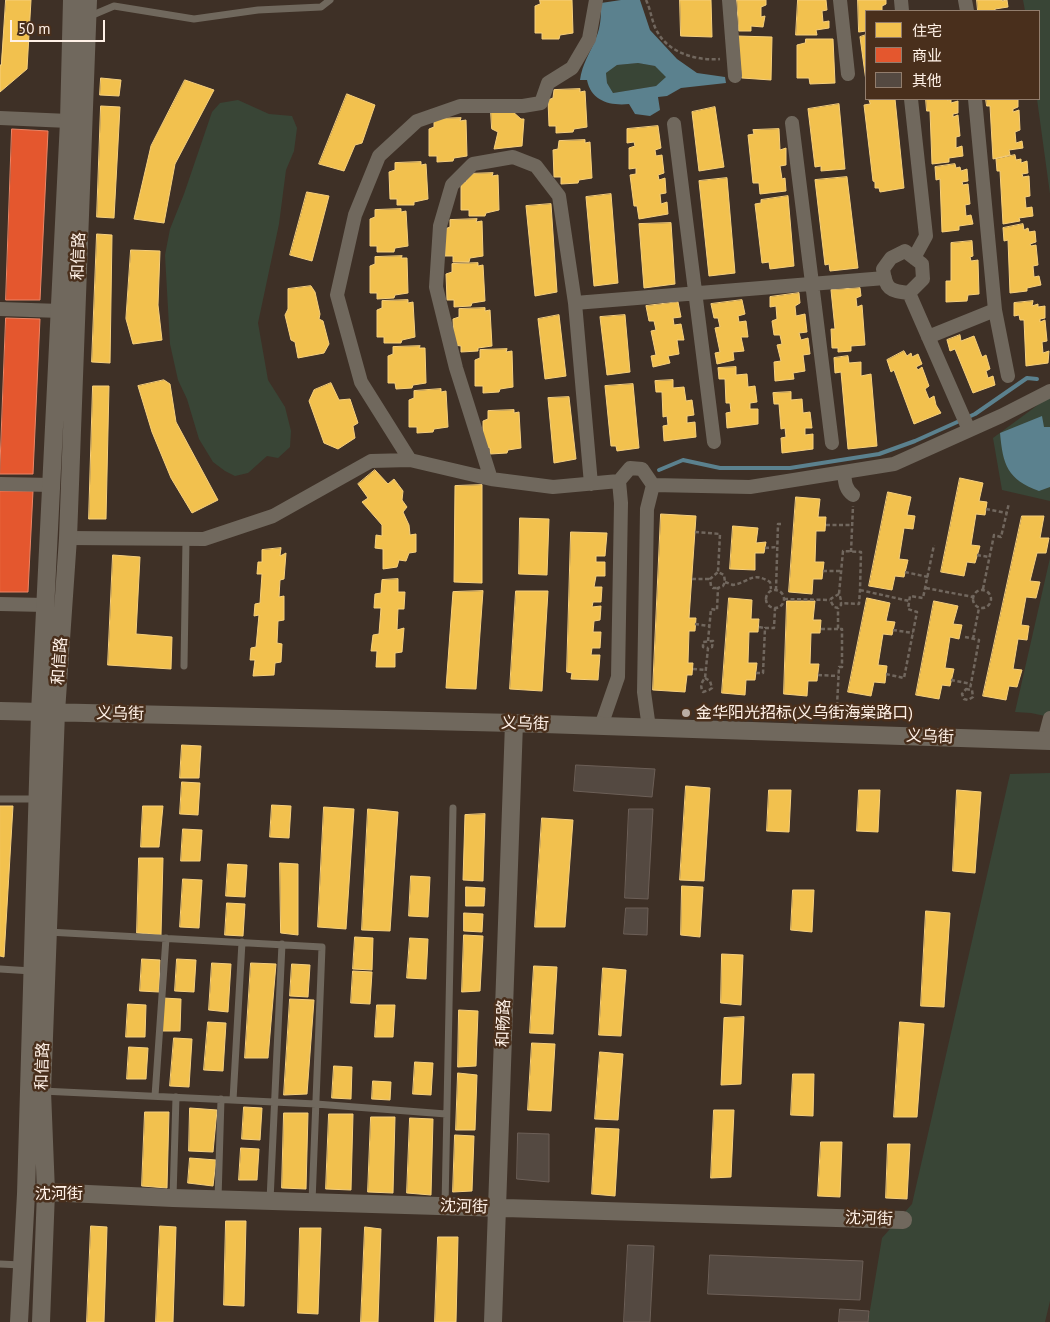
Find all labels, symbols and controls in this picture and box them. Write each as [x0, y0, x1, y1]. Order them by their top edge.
scale bar [12, 10, 108, 42]
legend [865, 10, 1040, 100]
text: 50 m [18, 19, 51, 38]
text: 住宅 [912, 21, 942, 40]
text: 商业 [912, 46, 942, 65]
text: 其他 [912, 71, 942, 90]
street label: 和信路 [69, 232, 89, 280]
street label: 和信路 [49, 636, 71, 686]
place label: 金华阳光招标(义乌街海棠路口) [696, 703, 913, 723]
street label: 义乌街 [96, 704, 144, 724]
marker: 金华阳光招标(义乌街海棠路口) [680, 707, 692, 719]
street label: 义乌街 [501, 714, 549, 734]
street label: 义乌街 [906, 727, 954, 747]
street label: 和畅路 [494, 999, 514, 1047]
street label: 和信路 [33, 1042, 53, 1090]
street label: 沈河街 [35, 1184, 83, 1204]
street label: 沈河街 [440, 1197, 488, 1217]
street label: 沈河街 [845, 1209, 893, 1229]

